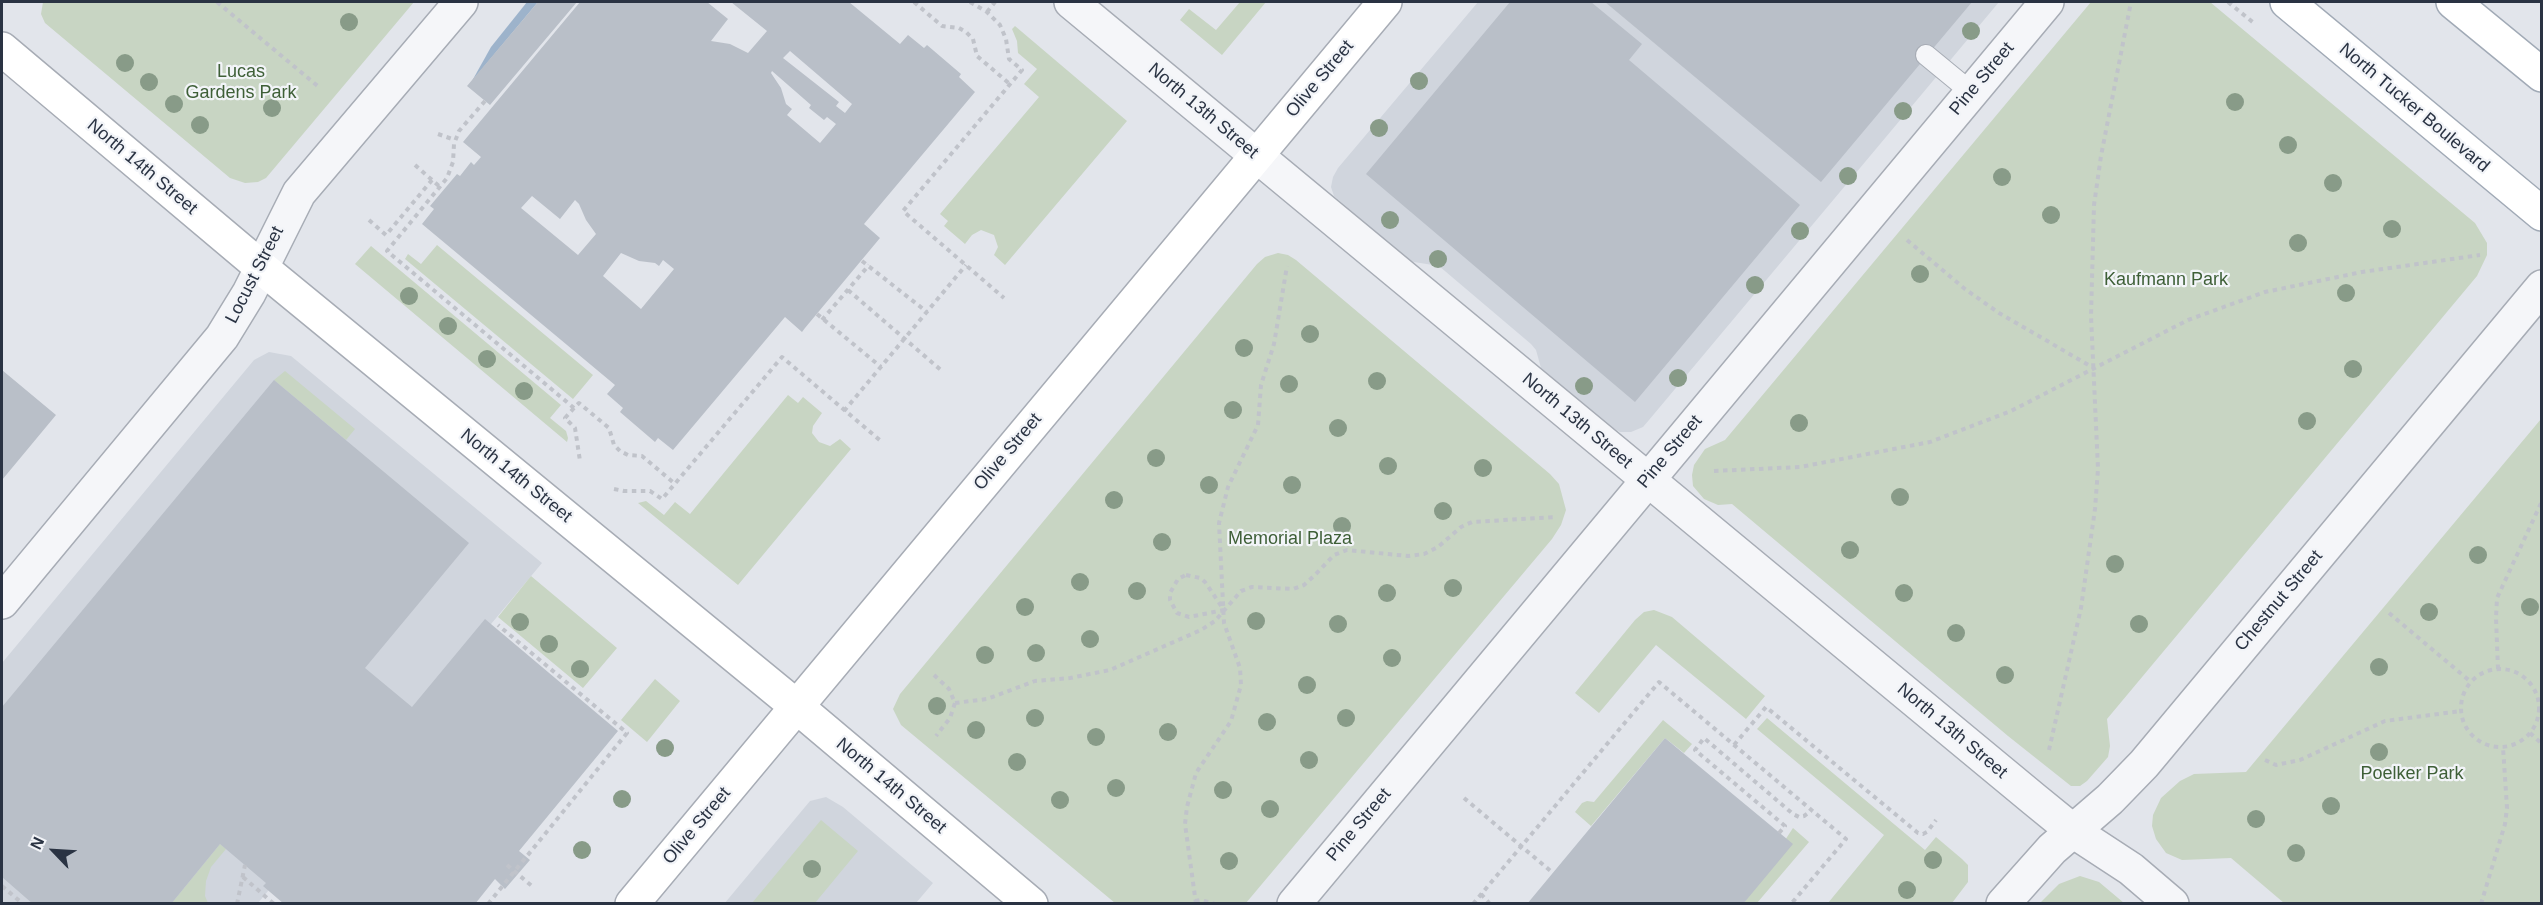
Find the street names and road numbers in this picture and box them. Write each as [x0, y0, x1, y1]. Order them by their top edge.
street label: Olive Street [1282, 36, 1358, 122]
street label: Pine Street [1945, 38, 2019, 120]
street label: North Tucker Boulevard [2335, 39, 2493, 177]
street label: North 13th Street [1144, 59, 1262, 163]
street label: North 14th Street [83, 115, 201, 219]
street label: Locust Street [221, 223, 289, 327]
street label: North 13th Street [1518, 369, 1636, 473]
street label: Olive Street [970, 409, 1046, 495]
street label: Pine Street [1633, 411, 1707, 493]
street label: North 14th Street [456, 424, 576, 528]
street label: Chestnut Street [2231, 546, 2327, 656]
street label: North 13th Street [1893, 679, 2011, 783]
street label: North 14th Street [832, 734, 950, 838]
street label: Olive Street [659, 783, 735, 869]
street label: Pine Street [1322, 784, 1396, 866]

